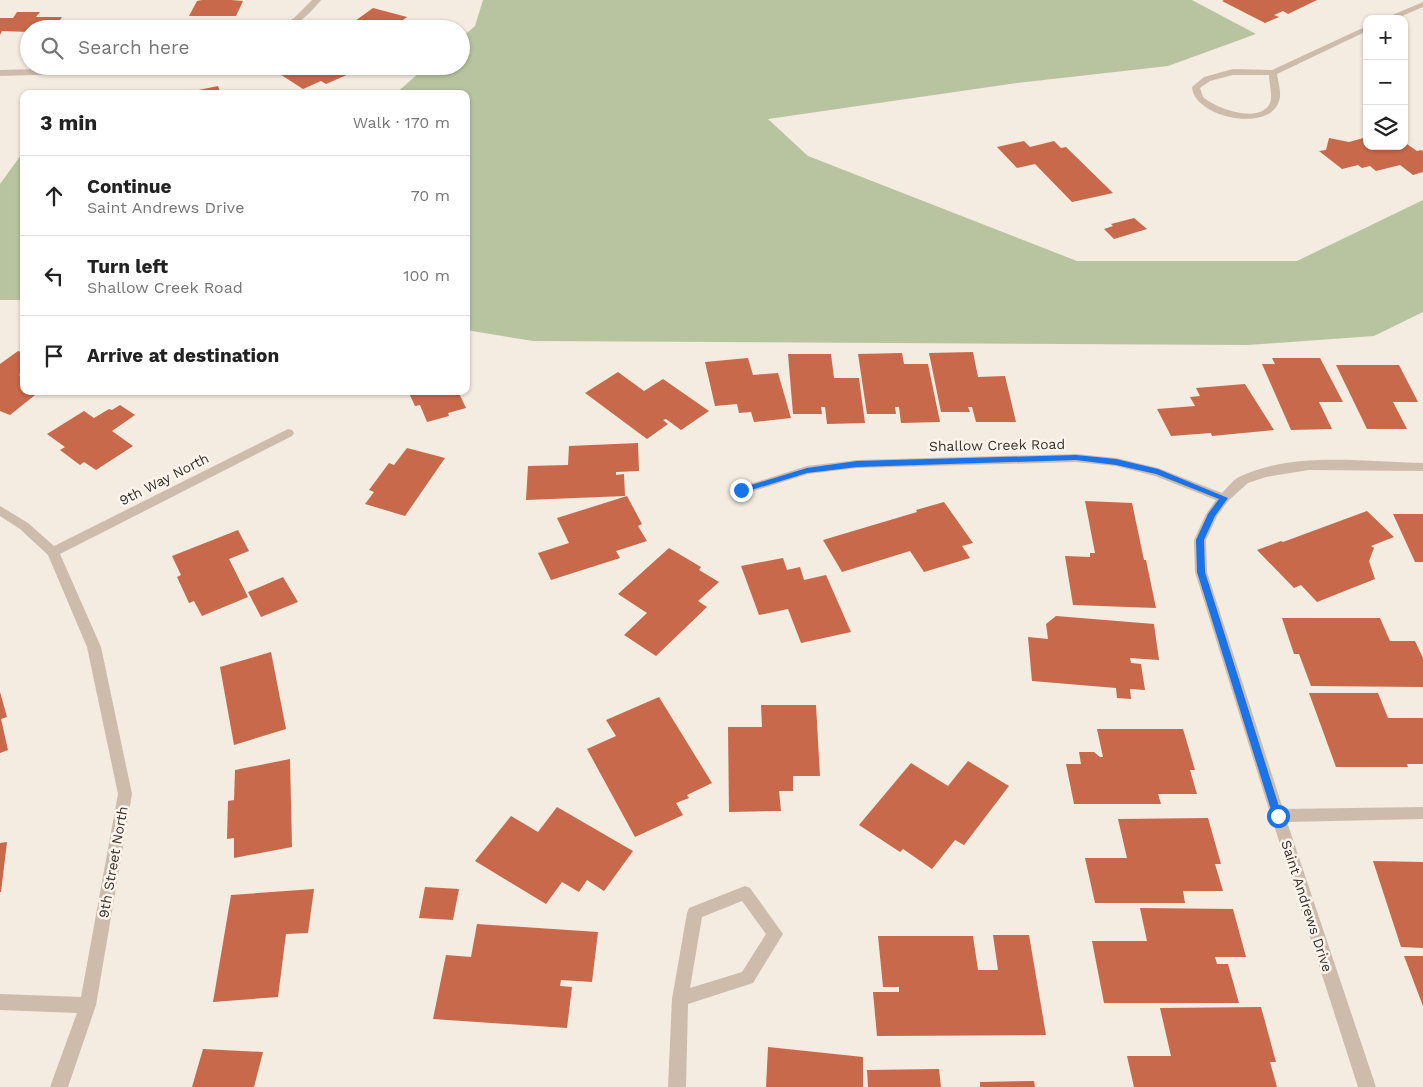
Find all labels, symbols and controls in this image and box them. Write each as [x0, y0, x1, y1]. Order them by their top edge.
map controls [1363, 15, 1408, 150]
button: + [1363, 15, 1408, 60]
search box [20, 20, 470, 75]
icon: search [38, 34, 66, 62]
text: Search here [78, 36, 189, 59]
button: − [1363, 60, 1408, 105]
button: layers [1363, 105, 1408, 150]
text: 3 min [40, 110, 97, 135]
text: Walk · 170 m [353, 113, 450, 132]
text: Continue [87, 175, 171, 198]
icon: ahead [40, 182, 68, 210]
text: 70 m [411, 186, 450, 205]
text: Saint Andrews Drive [87, 198, 244, 217]
text: Turn left [87, 255, 168, 278]
icon: left [40, 262, 68, 290]
text: 100 m [403, 266, 450, 285]
text: Shallow Creek Road [87, 278, 243, 297]
icon: arrive [40, 342, 68, 370]
text: Arrive at destination [87, 344, 279, 367]
street label: Shallow Creek Road [929, 436, 1065, 454]
street label: 9th Way North [117, 450, 211, 508]
route end [730, 479, 753, 502]
street label: 9th Street North [95, 805, 131, 919]
route start [1267, 805, 1290, 828]
street label: Saint Andrews Drive [1278, 838, 1336, 974]

